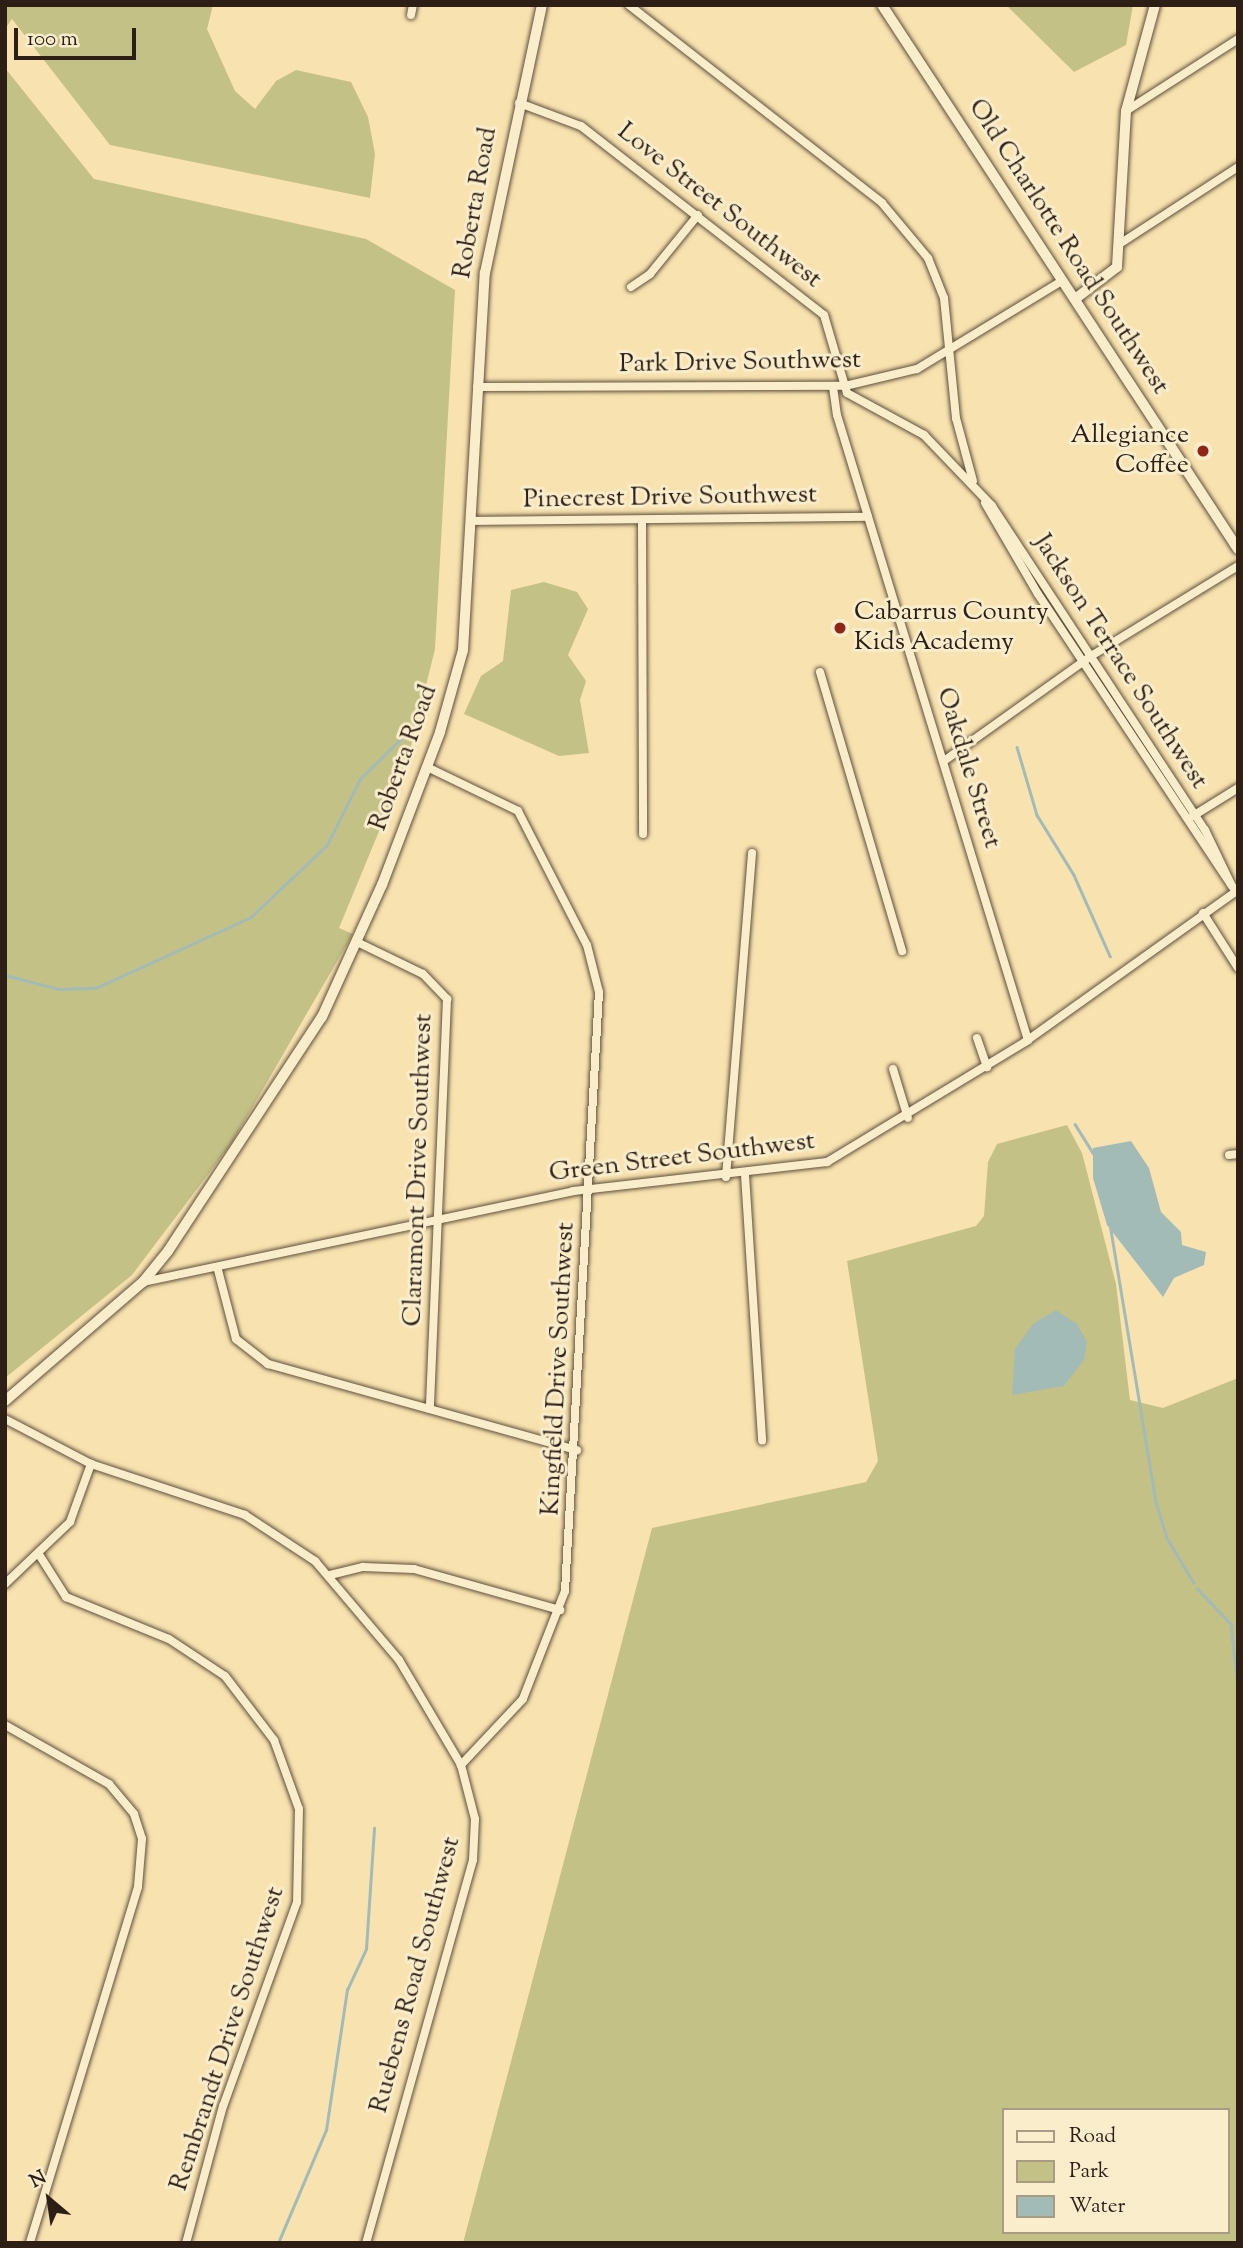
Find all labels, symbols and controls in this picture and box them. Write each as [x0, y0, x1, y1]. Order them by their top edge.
scale bar [18, 14, 140, 58]
text: 100 m [27, 25, 78, 55]
street label: Old Charlotte Road Southwest [961, 93, 1175, 401]
street label: Love Street Southwest [611, 116, 827, 296]
street label: Roberta Road [447, 125, 505, 281]
street label: Park Drive Southwest [619, 345, 861, 381]
place label: Allegiance Coffee [1070, 420, 1189, 481]
marker: Allegiance Coffee [1195, 443, 1211, 459]
street label: Pinecrest Drive Southwest [523, 480, 817, 516]
street label: Jackson Terrace Southwest [1026, 529, 1214, 795]
place label: Cabarrus County Kids Academy [854, 597, 1049, 658]
marker: Cabarrus County Kids Academy [832, 620, 848, 636]
street label: Roberta Road [363, 681, 445, 835]
street label: Oakdale Street [929, 684, 1007, 852]
street label: Claramont Drive Southwest [398, 1013, 440, 1327]
street label: Green Street Southwest [547, 1126, 817, 1190]
street label: Kingfield Drive Southwest [536, 1221, 582, 1517]
street label: Ruebens Road Southwest [364, 1833, 468, 2117]
street label: Rembrandt Drive Southwest [164, 1883, 292, 2195]
legend [1002, 2108, 1229, 2234]
text: Road [1069, 2122, 1116, 2152]
text: Park [1069, 2157, 1109, 2187]
north arrow [14, 2164, 84, 2234]
text: N [25, 2165, 52, 2196]
text: Water [1069, 2192, 1125, 2222]

